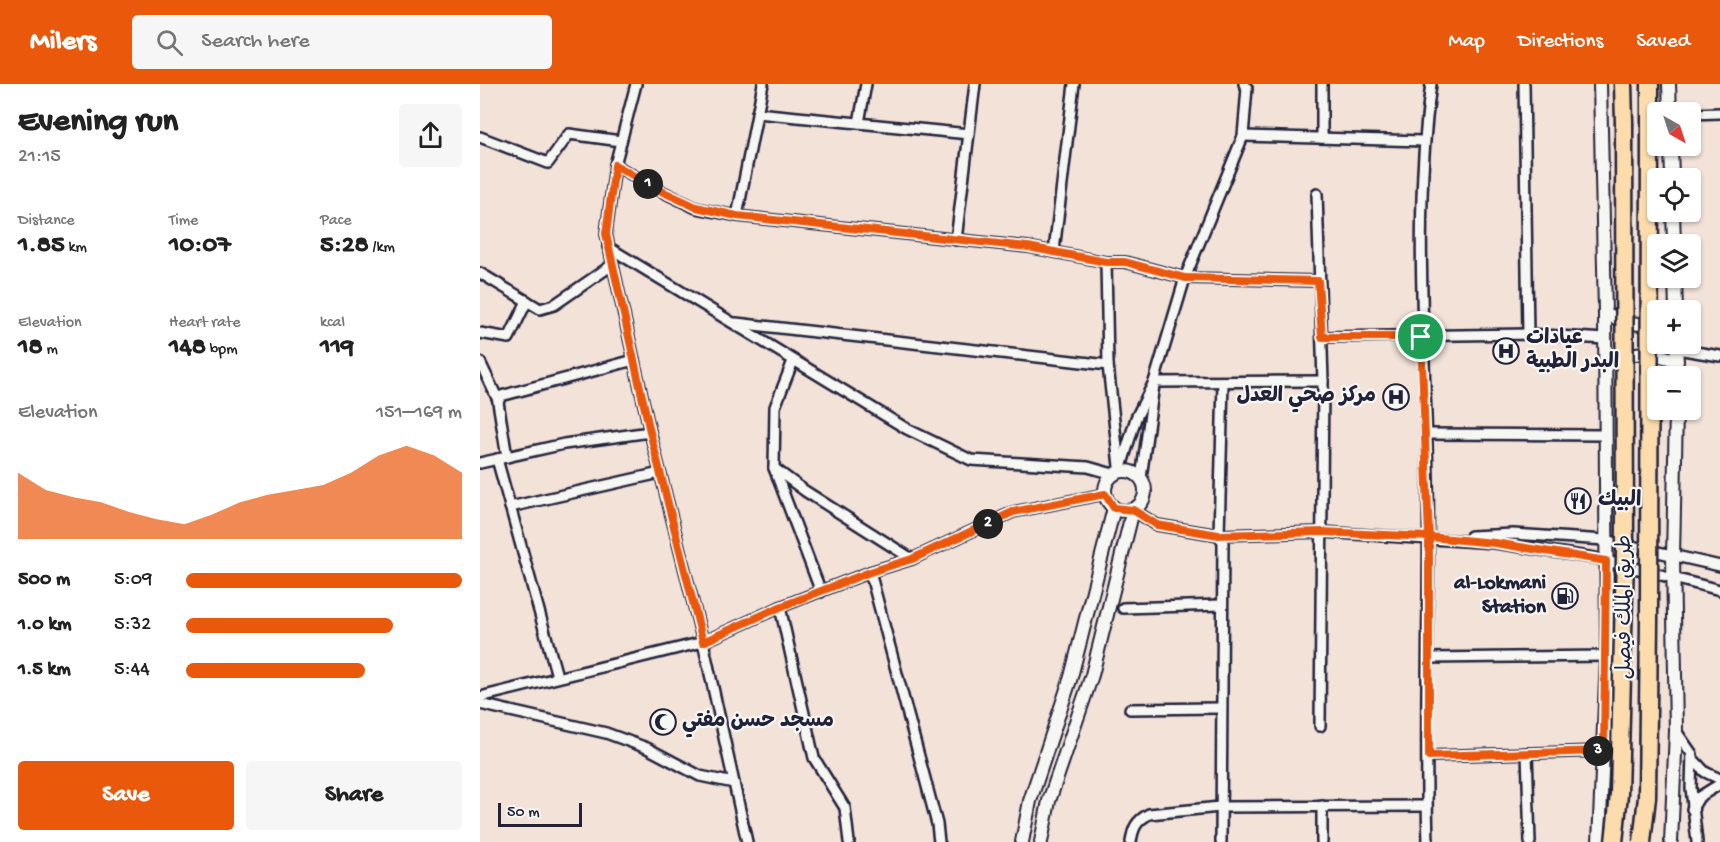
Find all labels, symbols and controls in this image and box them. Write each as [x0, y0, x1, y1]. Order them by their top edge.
search box [132, 15, 552, 69]
text: Milers [30, 26, 96, 59]
icon: search [153, 26, 186, 59]
text: Search here [201, 29, 310, 55]
text: Map [1448, 30, 1485, 55]
text: Directions [1518, 30, 1603, 55]
text: Saved [1636, 30, 1690, 55]
north arrow [1647, 102, 1701, 156]
map controls [1647, 102, 1701, 420]
text: Evening run [18, 104, 178, 142]
button: share [399, 104, 462, 167]
text: 21:15 [18, 146, 61, 169]
button: locate [1647, 168, 1701, 222]
pin: 1 [633, 169, 663, 199]
text: 1 [645, 174, 651, 193]
text: Distance [18, 212, 75, 231]
text: Time [169, 212, 198, 231]
text: Pace [320, 212, 351, 231]
text: 1.85 [18, 231, 65, 262]
text: 10:07 [169, 231, 231, 262]
text: 5:28 [320, 231, 369, 262]
button: layers [1647, 234, 1701, 288]
text: km [65, 239, 87, 258]
text: /km [369, 239, 395, 258]
button: + [1647, 300, 1701, 354]
pin [1395, 311, 1446, 362]
text: Elevation [18, 314, 82, 333]
text: Heart rate [169, 314, 241, 333]
text: kcal [320, 314, 345, 333]
icon: arrive [1404, 320, 1437, 353]
place label: عيادات البدر الطبية [1526, 327, 1619, 376]
text: 18 [18, 333, 43, 364]
text: 148 [169, 333, 206, 364]
text: 119 [320, 333, 354, 364]
hospital icon: عيادات البدر الطبية [1491, 336, 1521, 366]
text: m [43, 341, 58, 360]
text: bpm [206, 341, 238, 360]
button: − [1647, 366, 1701, 420]
hospital icon: مركز صحي العدل [1381, 382, 1411, 412]
place label: مركز صحي العدل [1237, 385, 1376, 413]
text: Elevation [18, 402, 98, 425]
text: 151–169 m [376, 402, 462, 425]
restaurant icon: البيك [1563, 486, 1593, 516]
place label: البيك [1598, 489, 1641, 514]
pin: 2 [973, 509, 1003, 539]
text: 2 [984, 514, 992, 533]
street label: طريق الملك فيصل [1614, 535, 1639, 679]
text: 500 m [18, 569, 70, 592]
text: 5:09 [114, 569, 152, 592]
place label: al-Lokmani Station [1453, 572, 1547, 621]
fuel station icon: al-Lokmani Station [1550, 581, 1580, 611]
text: 1.0 km [18, 614, 72, 637]
text: 5:32 [114, 614, 151, 637]
text: 1.5 km [18, 659, 71, 682]
text: 5:44 [114, 659, 150, 682]
mosque icon: مسجد حسن مفتي [648, 707, 678, 737]
place label: مسجد حسن مفتي [682, 710, 834, 738]
pin: 3 [1583, 736, 1613, 766]
text: 3 [1594, 741, 1602, 760]
button: Save [18, 761, 234, 830]
button: Share [246, 761, 462, 830]
scale bar [498, 800, 582, 828]
text: 50 m [507, 804, 540, 823]

